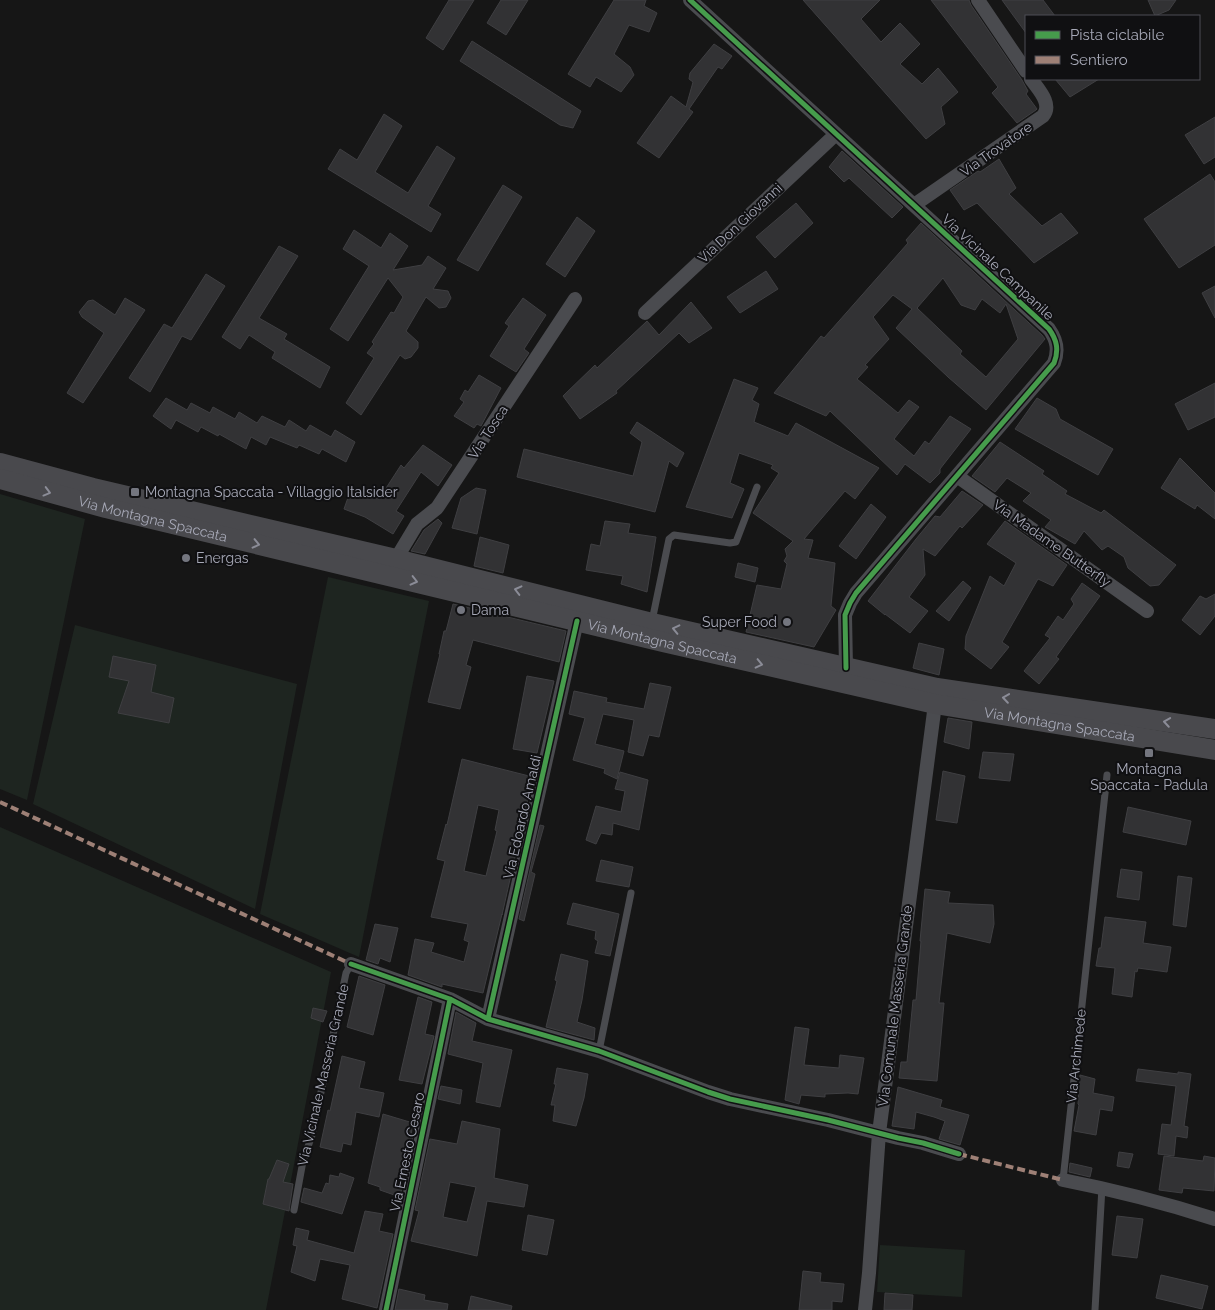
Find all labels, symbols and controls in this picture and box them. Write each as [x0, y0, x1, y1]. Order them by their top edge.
legend [1025, 15, 1200, 80]
text: Pista ciclabile [1070, 26, 1164, 44]
text: Sentiero [1070, 51, 1128, 69]
street label: Via Trovatore [957, 118, 1035, 180]
street label: Via Don Giovanni [695, 180, 785, 266]
street label: Via Vicinale Campanile [939, 211, 1057, 323]
street label: Via Tosca [465, 402, 511, 462]
place label: Montagna Spaccata - Villaggio Italsider [145, 484, 398, 500]
one-way arrow [42, 486, 51, 496]
marker: Montagna Spaccata - Villaggio Italsider [129, 486, 141, 498]
street label: Via Montagna Spaccata [77, 493, 229, 545]
street label: Via Madame Butterfly [990, 496, 1114, 590]
one-way arrow [251, 538, 260, 549]
place label: Energas [196, 550, 249, 566]
marker: Energas [180, 552, 192, 564]
one-way arrow [409, 575, 418, 586]
one-way arrow [514, 585, 523, 596]
place label: Dama [471, 602, 509, 618]
marker: Dama [455, 604, 467, 616]
place label: Super Food [702, 614, 777, 630]
street label: Via Montagna Spaccata [586, 616, 739, 667]
marker: Super Food [781, 616, 793, 628]
one-way arrow [671, 624, 680, 635]
one-way arrow [755, 658, 763, 669]
one-way arrow [1002, 693, 1010, 704]
street label: Via Montagna Spaccata [983, 704, 1136, 745]
one-way arrow [1162, 717, 1171, 727]
marker: Montagna Spaccata - Padula [1143, 747, 1155, 759]
street label: Via Edoardo Amaldi [500, 753, 544, 881]
place label: Montagna Spaccata - Padula [1090, 761, 1208, 793]
street label: Via Comunale Masseria Grande [875, 904, 915, 1108]
street label: Via Vicinale Masseria Grande [294, 982, 352, 1168]
street label: Via Archimede [1063, 1008, 1089, 1104]
street label: Via Ernesto Cesaro [386, 1091, 428, 1213]

